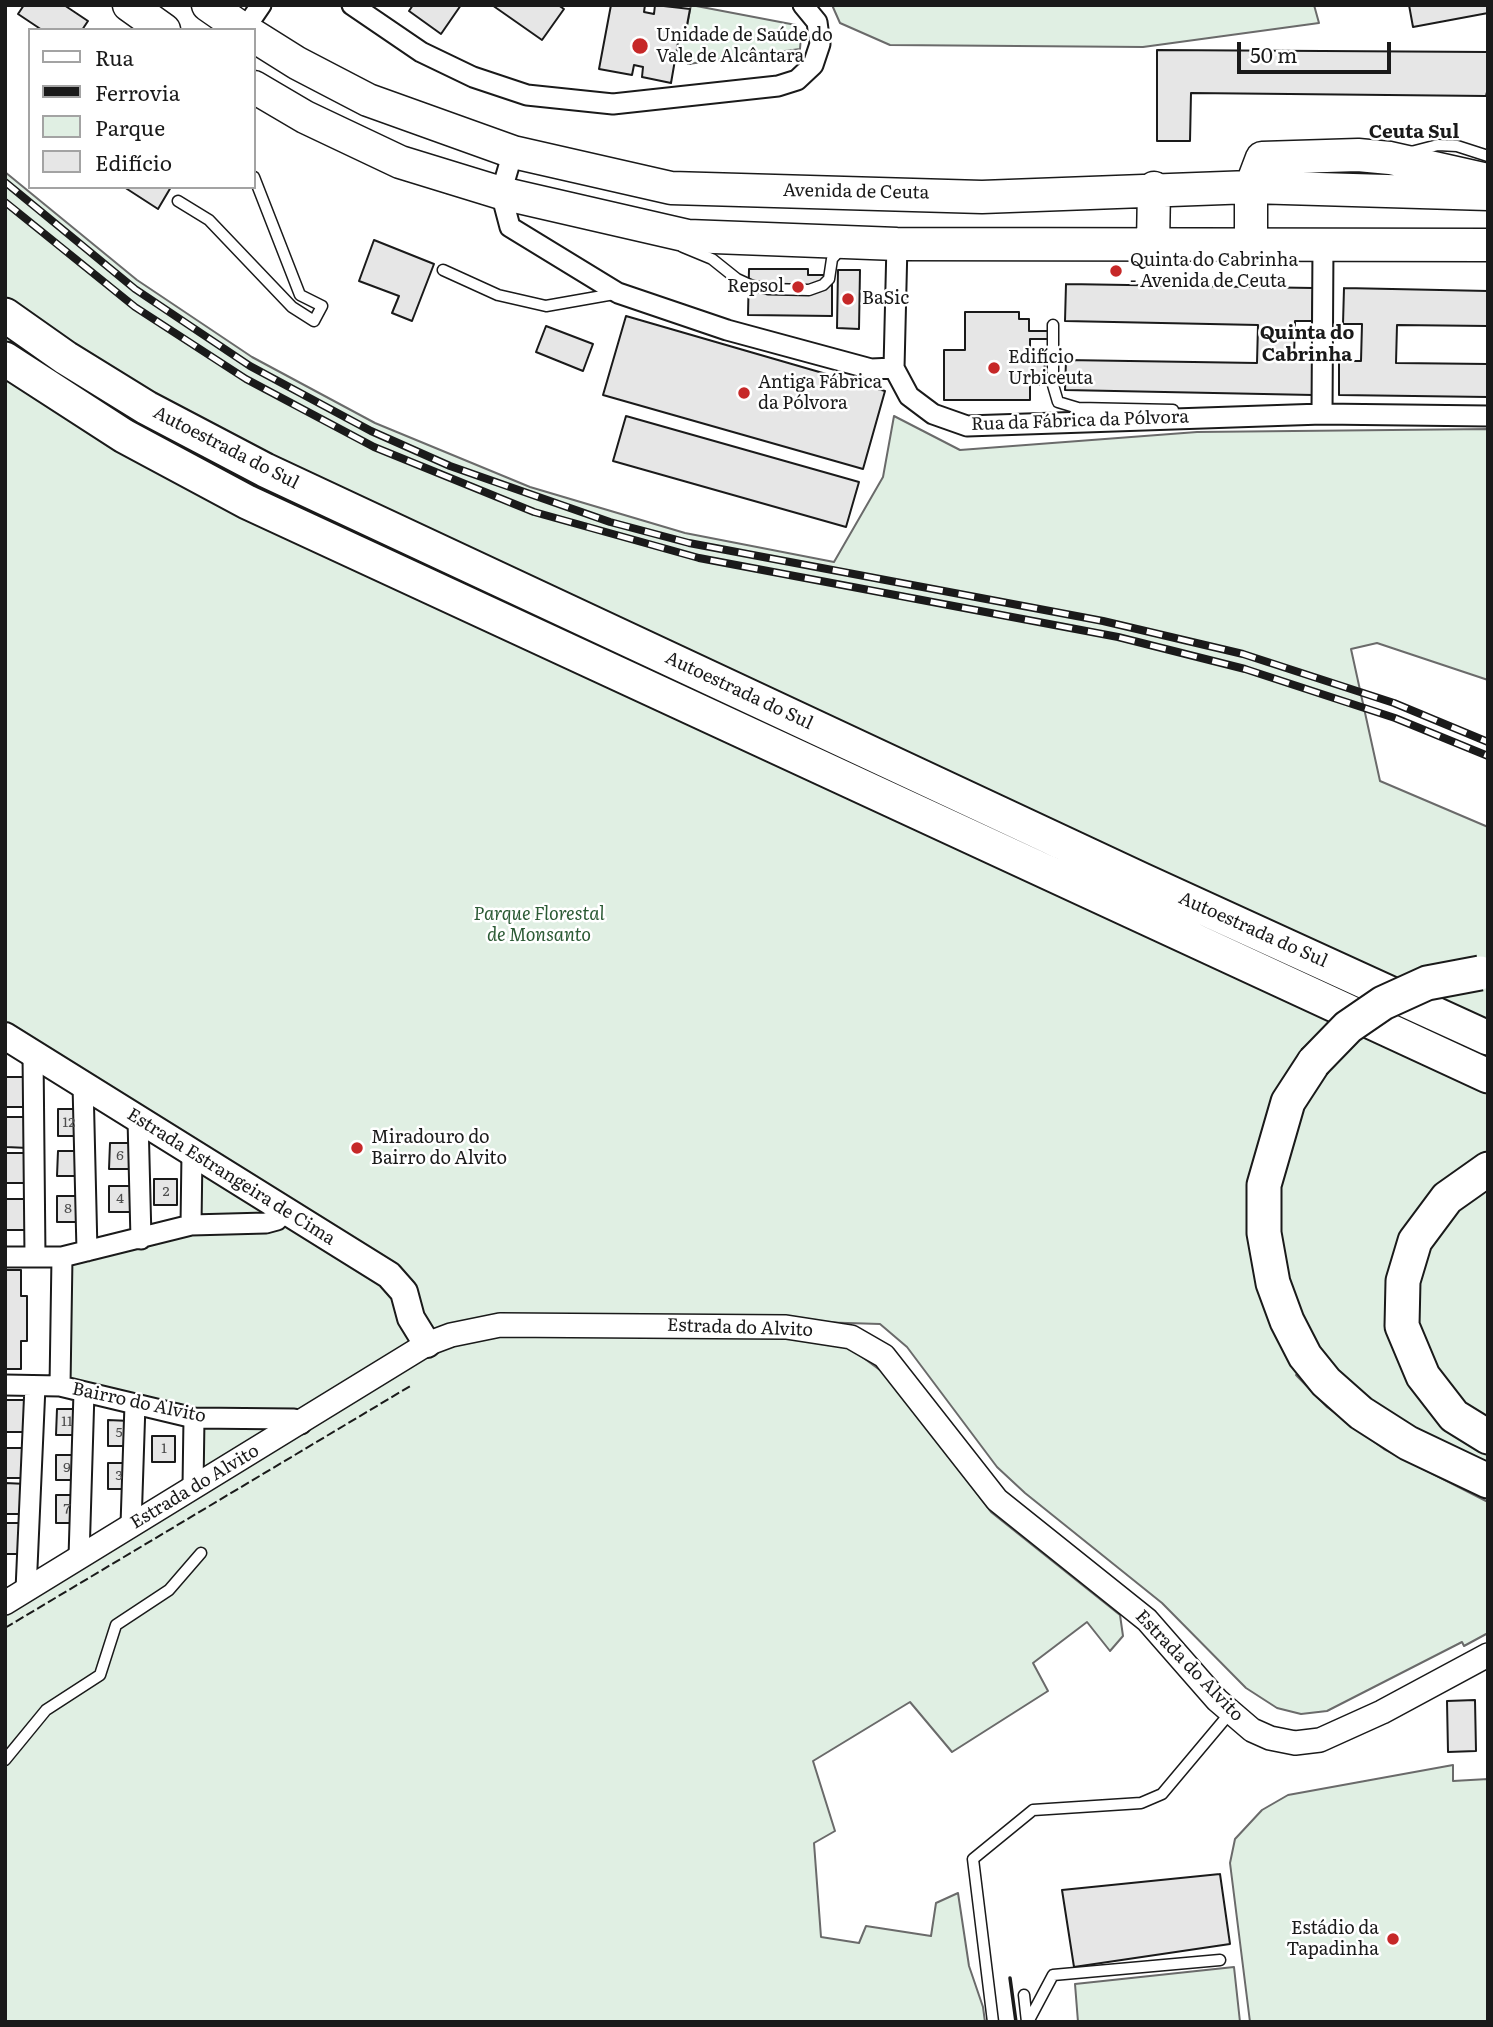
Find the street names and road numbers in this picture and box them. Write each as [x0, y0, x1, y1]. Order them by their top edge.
street label: Avenida de Ceuta [783, 180, 929, 204]
street label: Autoestrada do Sul [150, 402, 302, 494]
street label: Rua da Fábrica da Pólvora [971, 406, 1189, 436]
street label: Autoestrada do Sul [662, 647, 816, 735]
street label: Autoestrada do Sul [1175, 887, 1331, 973]
street label: Estrada Estrangeira de Cima [123, 1104, 339, 1250]
street label: Estrada do Alvito [667, 1315, 813, 1341]
street label: Bairro do Alvito [70, 1378, 208, 1428]
street label: Estrada do Alvito [127, 1440, 263, 1534]
street label: Estrada do Alvito [1130, 1606, 1248, 1726]

